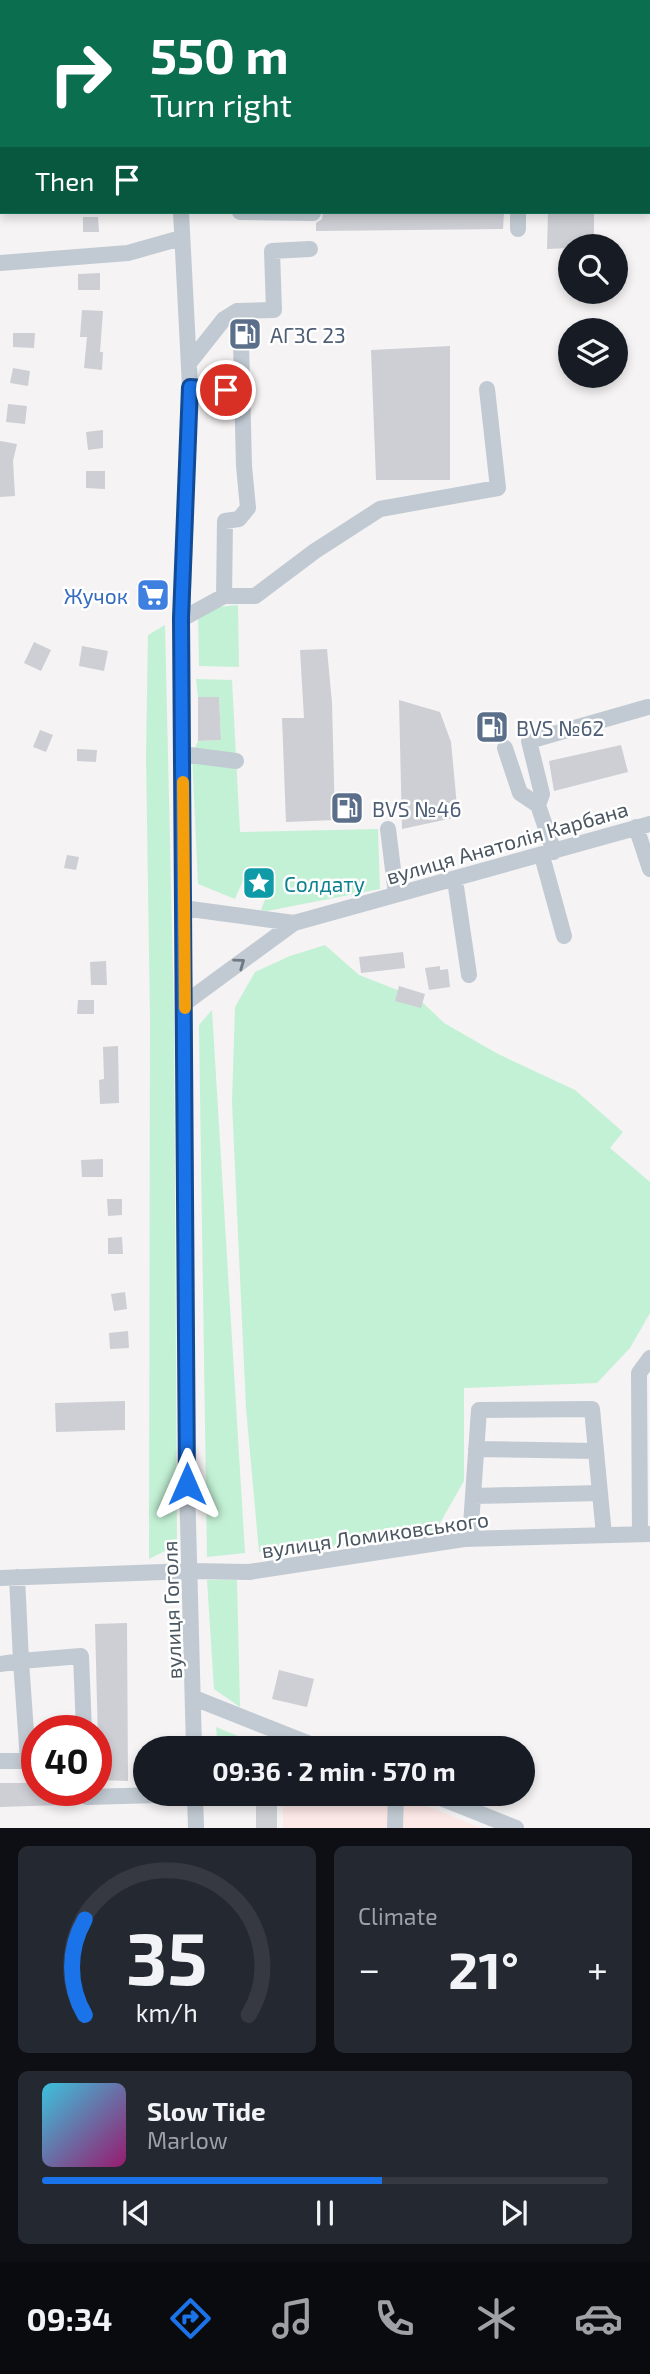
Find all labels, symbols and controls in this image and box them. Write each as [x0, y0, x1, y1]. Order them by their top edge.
text: 550 m [150, 25, 289, 84]
icon: right [35, 28, 126, 119]
text: Turn right [150, 85, 292, 123]
icon: arrive [108, 161, 146, 199]
text: Then [35, 165, 94, 196]
map controls [558, 234, 628, 388]
button: search [558, 234, 628, 304]
fuel station icon: АГЗС 23 [226, 315, 264, 353]
button: layers [558, 318, 628, 388]
place label: АГЗС 23 [270, 322, 346, 347]
pin [196, 360, 256, 420]
icon: arrive [207, 371, 245, 409]
supermarket icon: Жучок [134, 576, 172, 614]
place label: Жучок [64, 583, 128, 609]
fuel station icon: BVS №62 [473, 708, 511, 746]
place label: BVS №62 [516, 715, 604, 740]
fuel station icon: BVS №46 [328, 789, 366, 827]
street label: вулиця Анатолія Карбана [383, 795, 631, 890]
place label: BVS №46 [372, 796, 462, 821]
place icon: Солдату [240, 864, 278, 902]
place label: Солдату [284, 871, 365, 897]
one-way arrow [232, 959, 245, 971]
position arrow [150, 1447, 224, 1521]
street label: вулиця Ломиковського [260, 1506, 490, 1563]
street label: вулиця Гоголя [156, 1540, 187, 1680]
speed limit sign: 40 [21, 1715, 112, 1806]
text: 09:36 · 2 min · 570 m [212, 1755, 456, 1786]
text: Climate [358, 1902, 438, 1930]
text: 35 [126, 1913, 208, 2001]
text: 21° [448, 1937, 519, 1999]
text: − [358, 1945, 380, 1991]
text: + [587, 1945, 608, 1991]
text: km/h [136, 1997, 198, 2027]
text: Slow Tide [147, 2095, 266, 2126]
text: Marlow [147, 2126, 228, 2154]
icon: previous [117, 2194, 155, 2232]
icon: pause [306, 2194, 344, 2232]
icon: next [495, 2194, 533, 2232]
icon: directions [166, 2294, 215, 2343]
icon: music [268, 2294, 317, 2343]
icon: phone [370, 2294, 419, 2343]
icon: climate [472, 2294, 521, 2343]
icon: car [574, 2294, 623, 2343]
text: 09:34 [27, 2299, 112, 2337]

